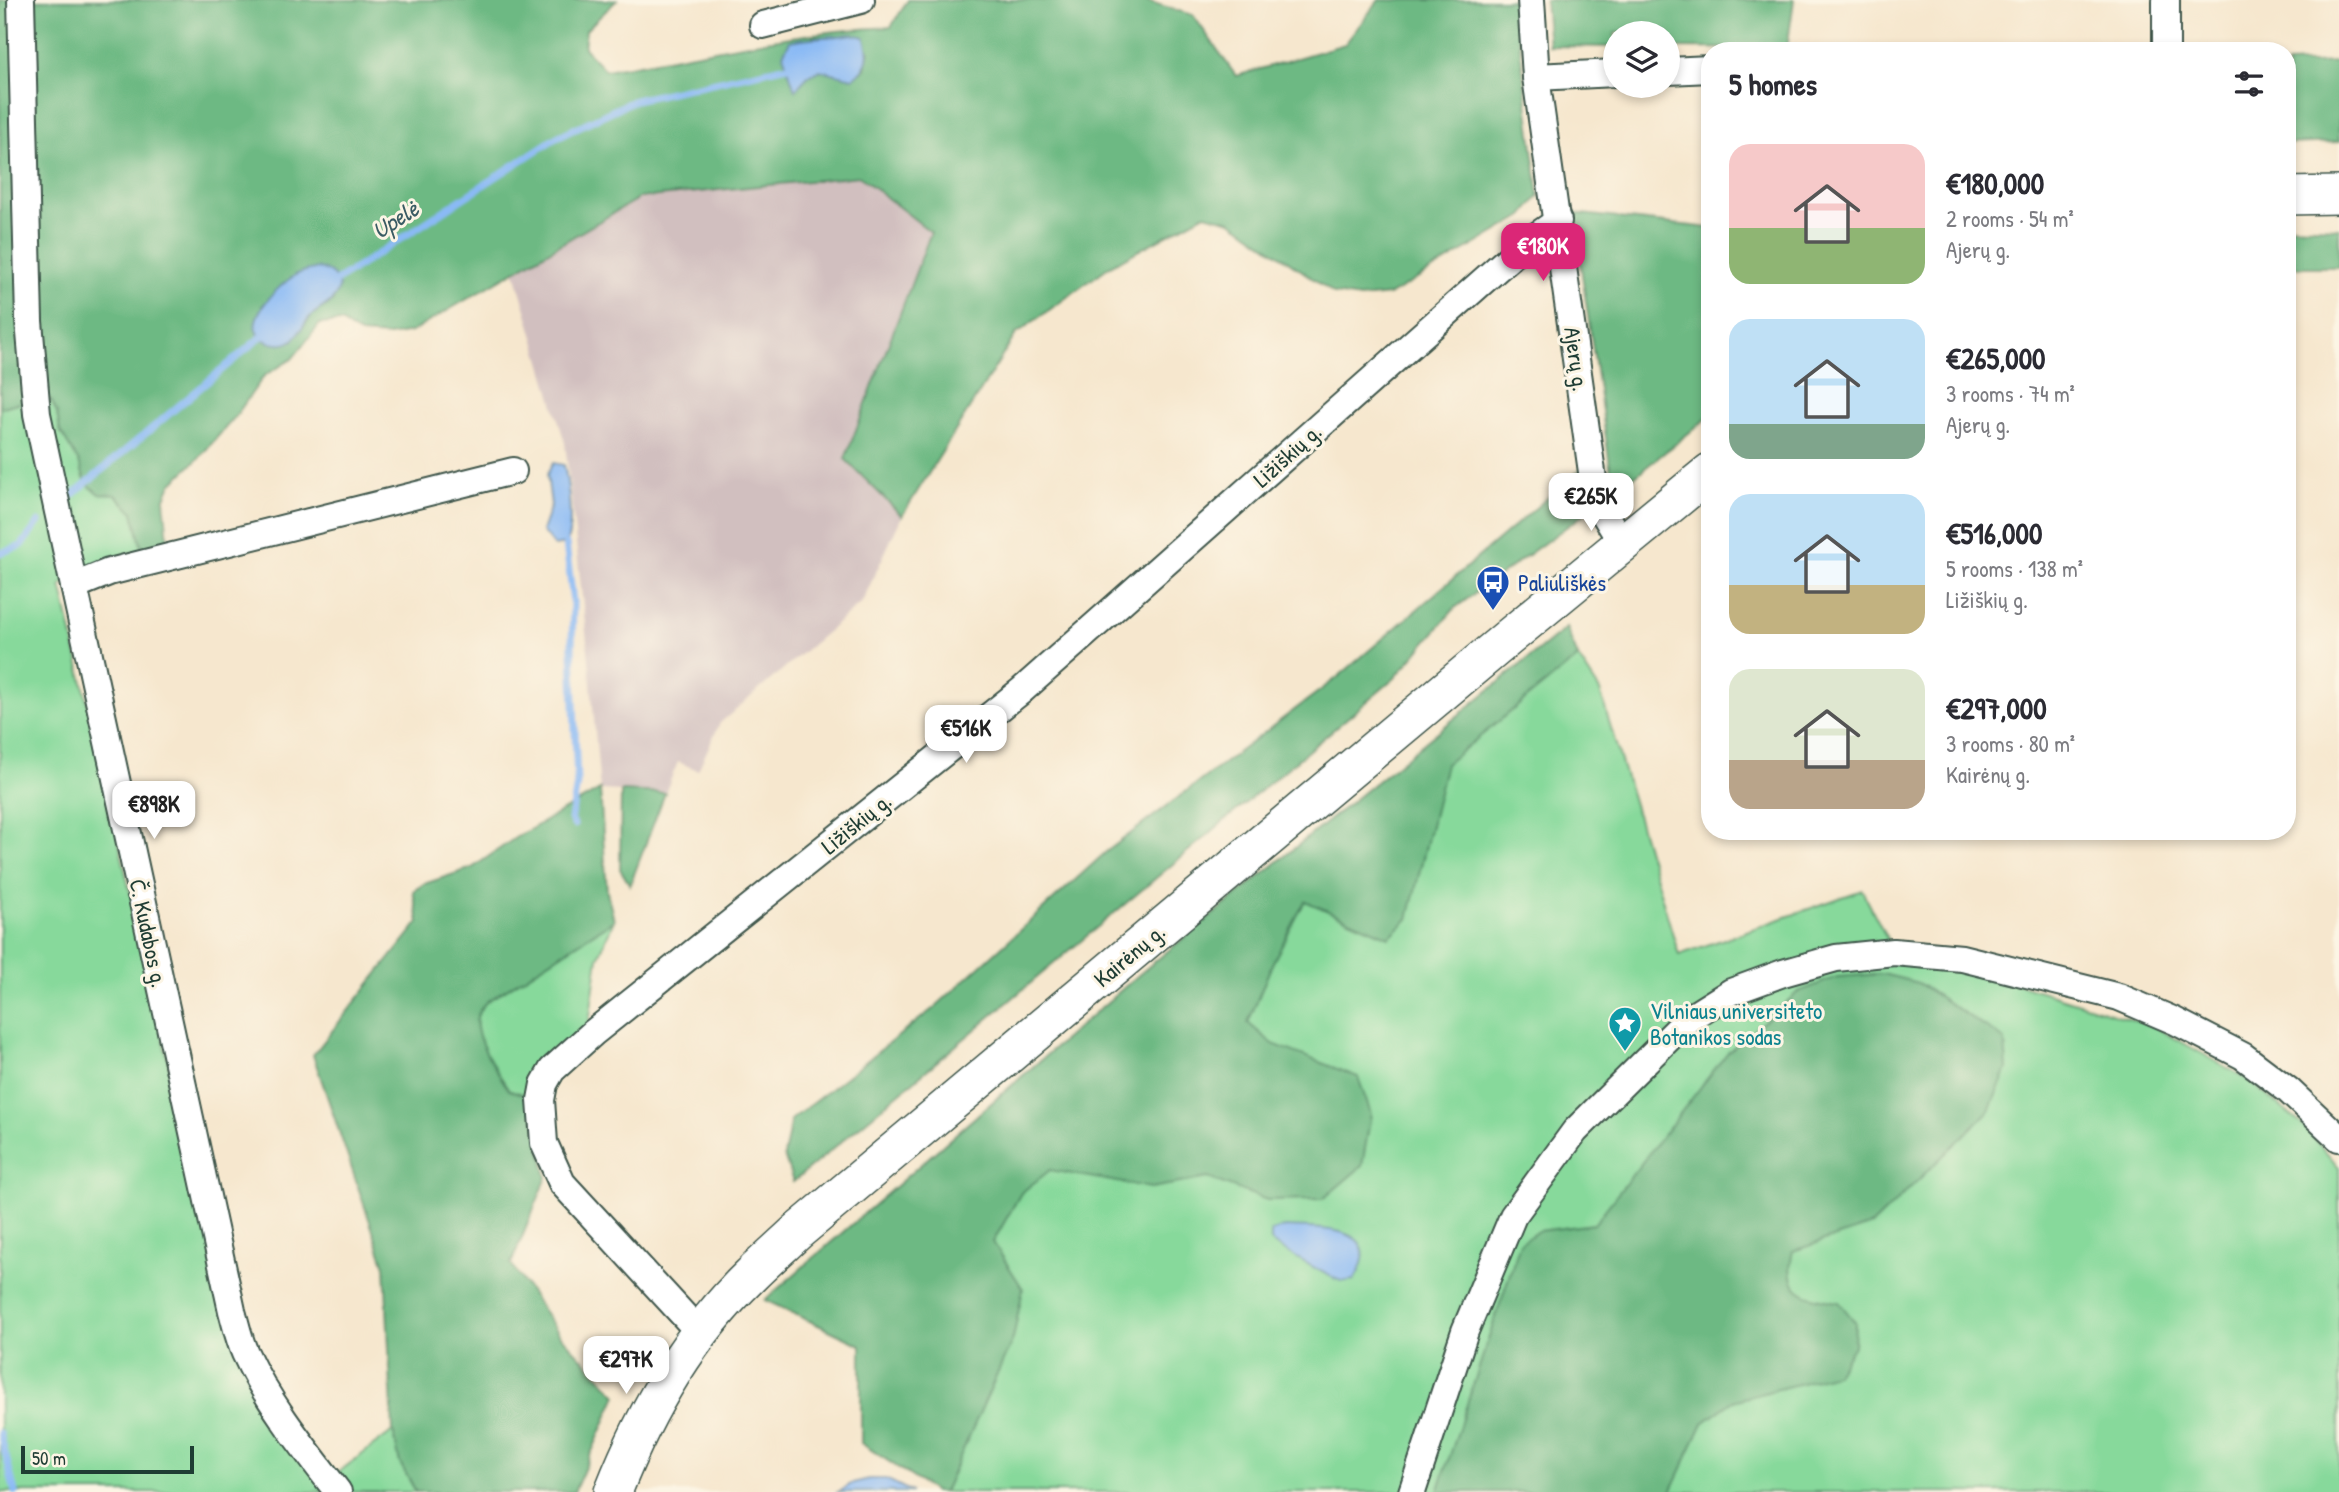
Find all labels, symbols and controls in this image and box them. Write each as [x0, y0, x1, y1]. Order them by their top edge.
map controls [1603, 21, 1680, 98]
button: layers [1603, 21, 1680, 98]
text: 5 homes [1729, 64, 1817, 104]
icon: filters [2230, 65, 2268, 103]
text: €180,000 [1946, 163, 2044, 203]
icon: home [1785, 172, 1869, 256]
water label: Upelė [366, 191, 426, 247]
text: 2 rooms · 54 m² [1946, 203, 2074, 234]
pin: €180K [1494, 224, 1592, 283]
text: €180K [1517, 230, 1569, 261]
text: Ajerų g. [1946, 234, 2010, 265]
street label: Ajerų g. [1557, 325, 1597, 393]
text: €265,000 [1946, 338, 2046, 378]
icon: home [1785, 347, 1869, 431]
text: 3 rooms · 74 m² [1946, 378, 2075, 409]
text: Ajerų g. [1946, 409, 2010, 440]
street label: Ližiškių g. [1246, 416, 1328, 494]
pin: €265K [1542, 474, 1640, 533]
text: €265K [1565, 480, 1617, 511]
text: €516,000 [1946, 513, 2042, 553]
icon: home [1785, 522, 1869, 606]
text: 5 rooms · 138 m² [1946, 553, 2083, 584]
bus stop icon: Paliuliškės [1474, 563, 1512, 612]
place label: Paliuliškės [1518, 567, 1606, 598]
text: Ližiškių g. [1946, 584, 2028, 615]
text: €297,000 [1946, 688, 2047, 728]
icon: home [1785, 697, 1869, 781]
pin: €516K [917, 706, 1015, 765]
text: €516K [941, 712, 991, 743]
text: 3 rooms · 80 m² [1946, 728, 2075, 759]
text: Kairėnų g. [1946, 759, 2030, 790]
pin: €898K [105, 782, 203, 841]
street label: Ližiškių g. [814, 785, 898, 861]
text: €898K [128, 788, 180, 819]
street label: Č. Kudabos g. [122, 876, 176, 990]
street label: Kairėnų g. [1087, 916, 1171, 994]
place label: Vilniaus universiteto Botanikos sodas [1650, 995, 1822, 1052]
place icon: Vilniaus universiteto Botanikos sodas [1606, 1004, 1644, 1053]
pin: €297K [577, 1336, 675, 1396]
text: €297K [599, 1343, 653, 1374]
scale bar [21, 1443, 194, 1475]
text: 50 m [32, 1445, 66, 1471]

